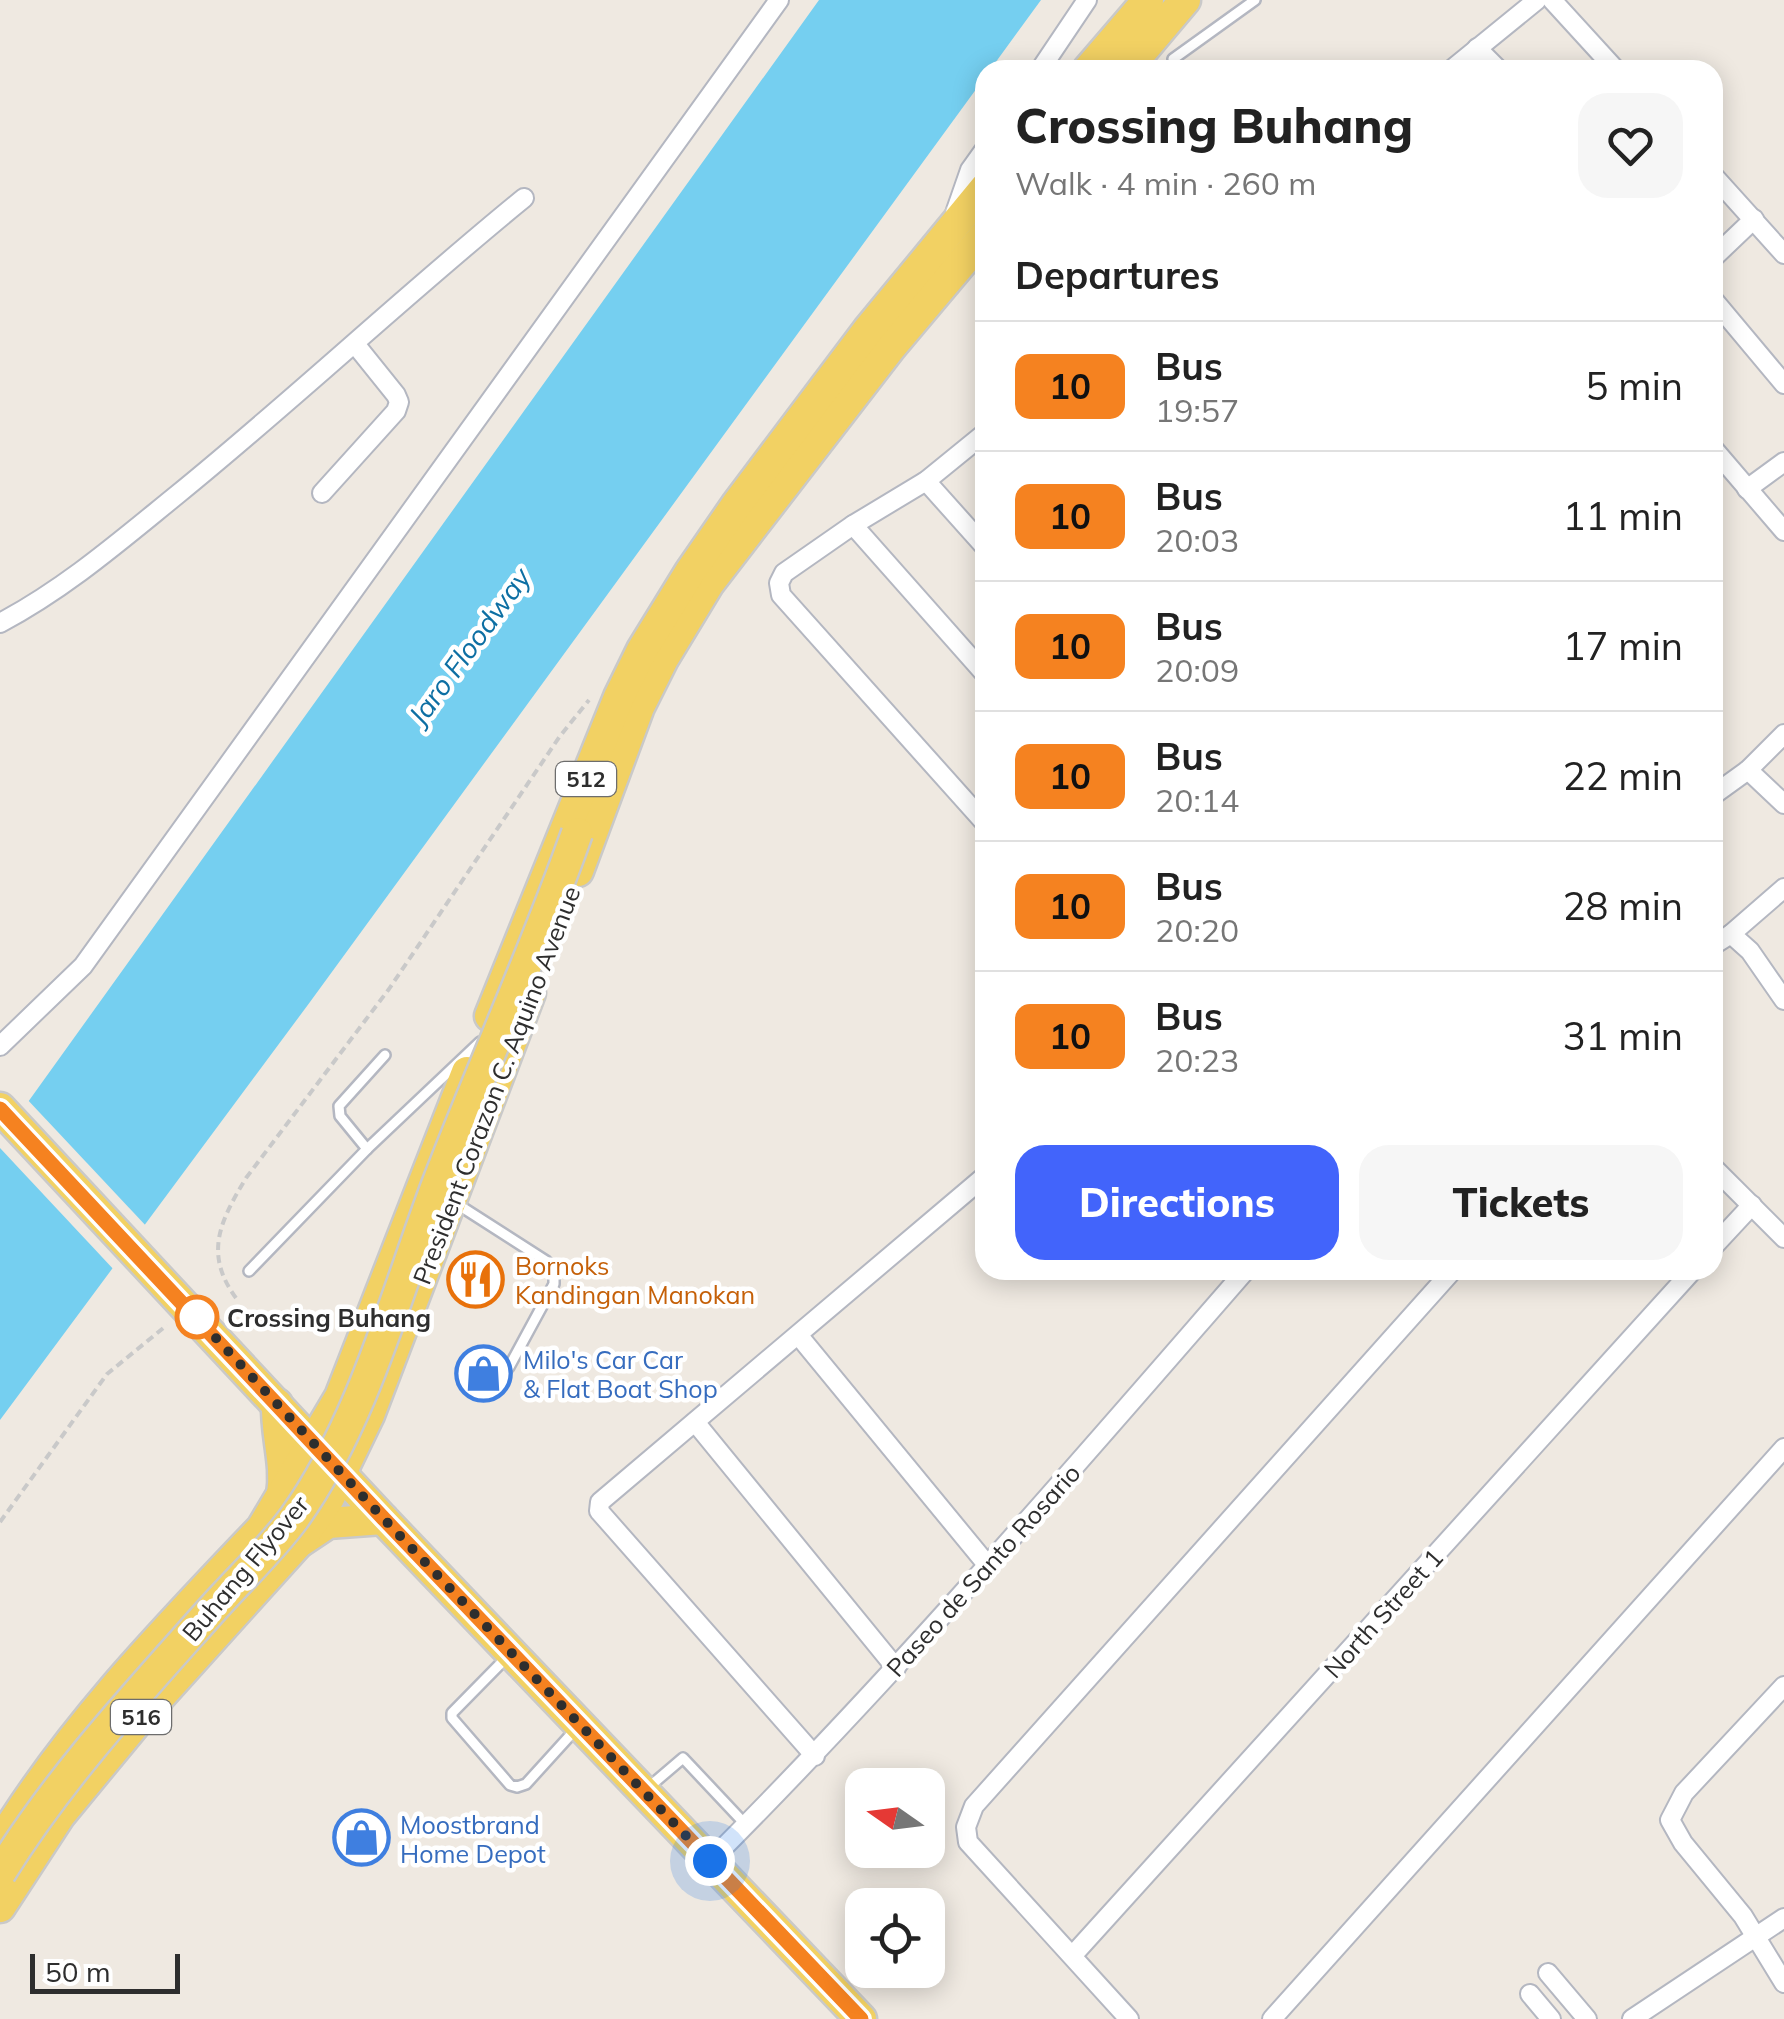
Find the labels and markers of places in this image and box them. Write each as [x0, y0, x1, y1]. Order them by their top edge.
restaurant icon: Bornoks Kandingan Manokan [446, 1249, 506, 1309]
place label: Bornoks Kandingan Manokan [515, 1250, 755, 1310]
marker: Crossing Buhang [176, 1296, 218, 1338]
place label: Crossing Buhang [227, 1302, 431, 1333]
shop icon: Milo's Car Car & Flat Boat Shop [454, 1343, 514, 1403]
place label: Milo's Car Car & Flat Boat Shop [523, 1344, 718, 1404]
shop icon: Moostbrand Home Depot [331, 1808, 391, 1868]
place label: Moostbrand Home Depot [400, 1809, 546, 1869]

